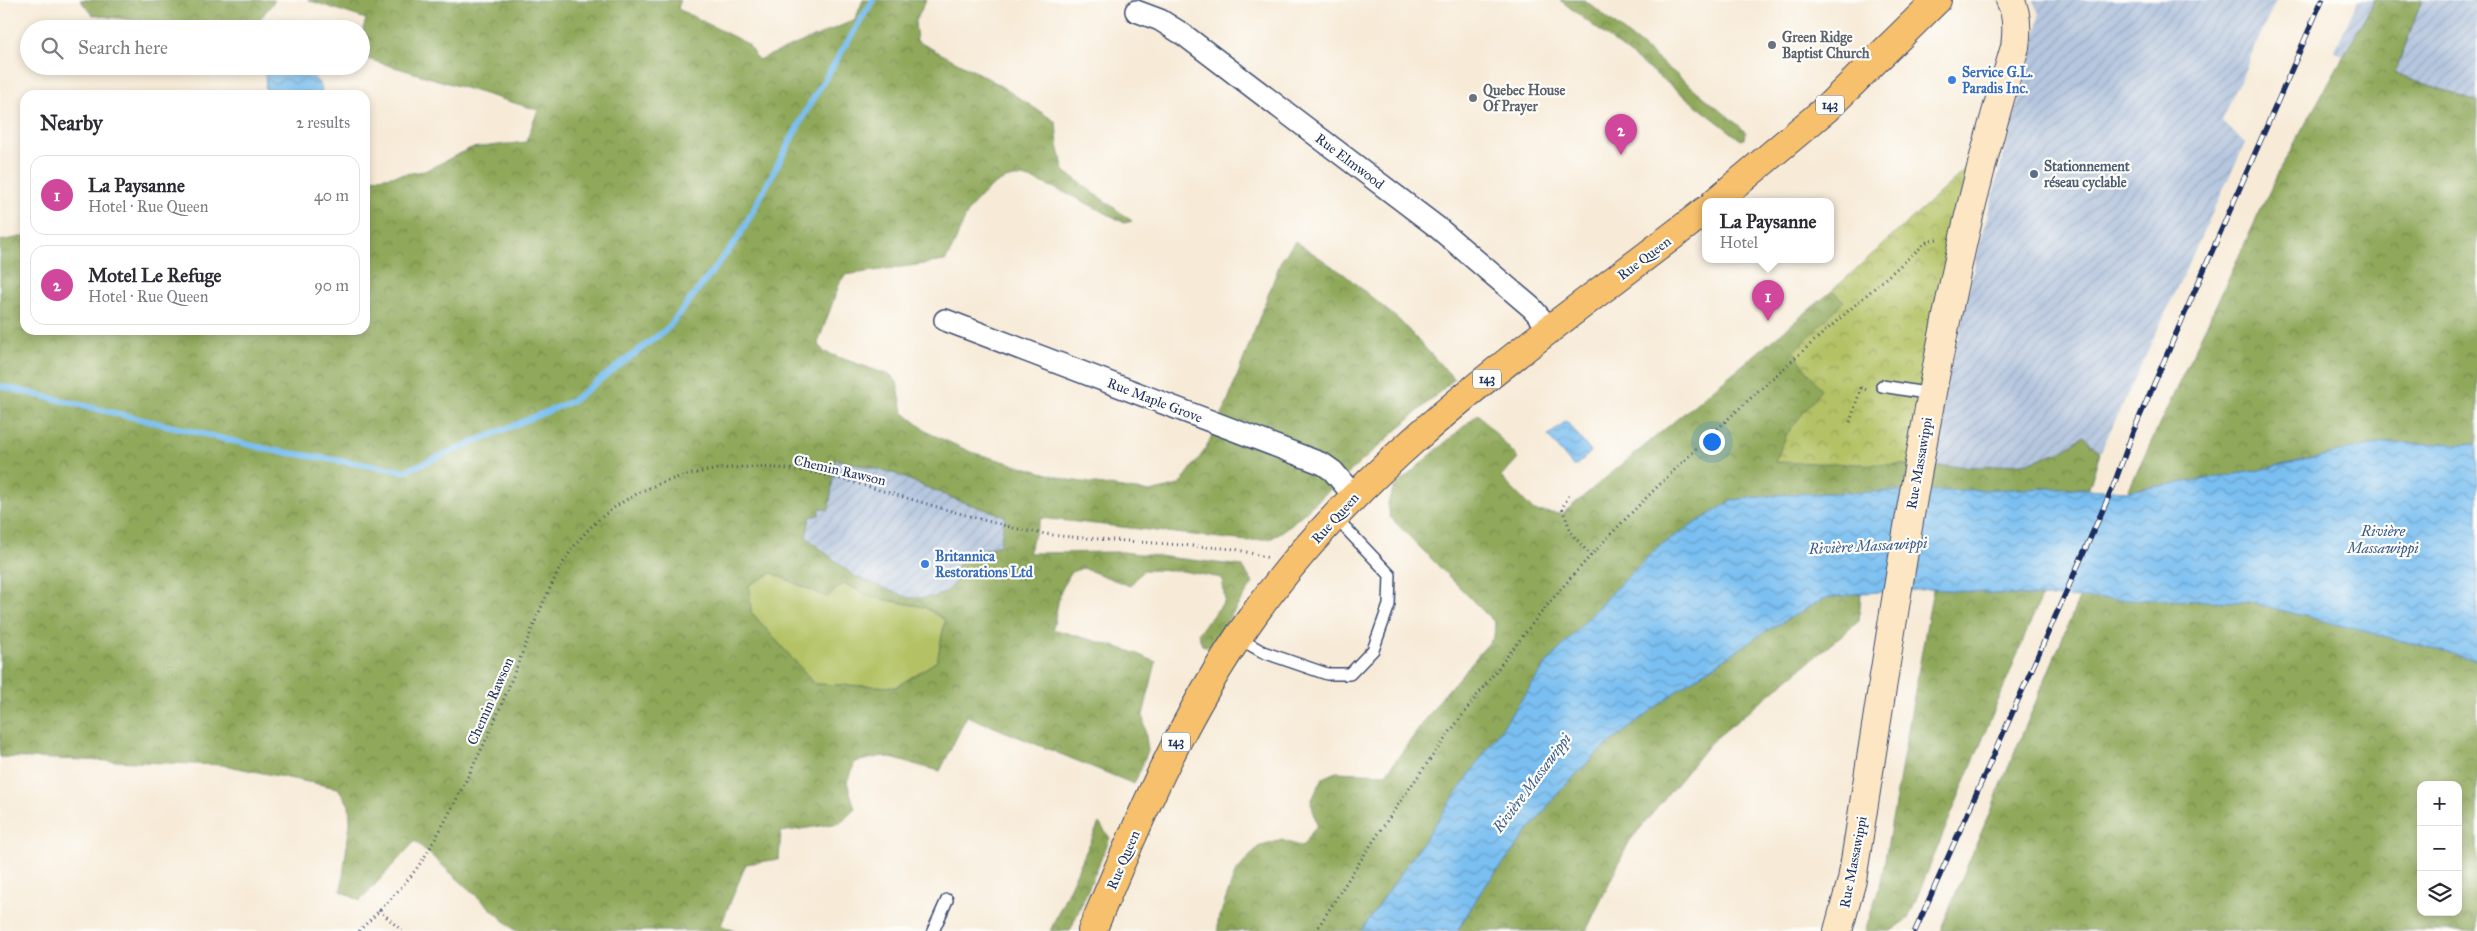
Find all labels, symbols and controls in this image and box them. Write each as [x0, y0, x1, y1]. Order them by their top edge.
search box [20, 20, 370, 75]
place label: Green Ridge Baptist Church [1782, 29, 1870, 63]
icon: search [38, 34, 66, 62]
text: Search here [78, 36, 168, 59]
marker: Green Ridge Baptist Church [1766, 39, 1778, 51]
place label: Service G.L. Paradis Inc. [1962, 64, 2033, 97]
marker: Service G.L. Paradis Inc. [1946, 74, 1958, 86]
place label: Quebec House Of Prayer [1483, 82, 1565, 116]
marker: Quebec House Of Prayer [1467, 92, 1479, 104]
road number: 143 [1816, 96, 1844, 114]
text: Nearby [40, 110, 103, 136]
text: 2 results [296, 113, 350, 132]
pin: 2 [1605, 114, 1637, 155]
street label: Rue Elmwood [1312, 130, 1388, 193]
place label: Stationnement réseau cyclable [2043, 158, 2130, 192]
marker: Stationnement réseau cyclable [2028, 168, 2040, 180]
text: La Paysanne [88, 174, 185, 197]
text: 1 [54, 186, 60, 205]
text: 40 m [314, 186, 349, 205]
text: Hotel · Rue Queen [88, 197, 208, 216]
popup [1702, 198, 1834, 263]
text: La Paysanne [1720, 210, 1816, 233]
street label: Rue Queen [1614, 233, 1675, 284]
text: Hotel [1720, 233, 1758, 252]
text: Motel Le Refuge [88, 264, 221, 287]
text: 2 [53, 276, 61, 295]
text: 90 m [314, 276, 349, 295]
pin: 1 [1752, 280, 1784, 321]
text: Hotel · Rue Queen [88, 287, 208, 306]
road number: 143 [1473, 369, 1501, 388]
street label: Rue Maple Grove [1105, 374, 1205, 427]
street label: Rue Massawippi [1903, 416, 1936, 511]
your location [1699, 429, 1725, 455]
street label: Chemin Rawson [792, 452, 888, 489]
street label: Rue Queen [1308, 489, 1363, 547]
water label: Rivière Massawippi [2345, 522, 2419, 558]
water label: Rivière Massawippi [1807, 534, 1928, 559]
place label: Britannica Restorations Ltd [935, 548, 1034, 581]
marker: Britannica Restorations Ltd [919, 558, 931, 570]
street label: Chemin Rawson [464, 654, 518, 748]
water label: Rivière Massawippi [1488, 730, 1576, 837]
road number: 143 [1162, 732, 1190, 752]
map controls [2417, 781, 2462, 916]
button: + [2417, 781, 2462, 826]
street label: Rue Massawippi [1836, 815, 1871, 910]
button: − [2417, 826, 2462, 871]
street label: Rue Queen [1103, 828, 1144, 892]
button: layers [2417, 871, 2462, 916]

